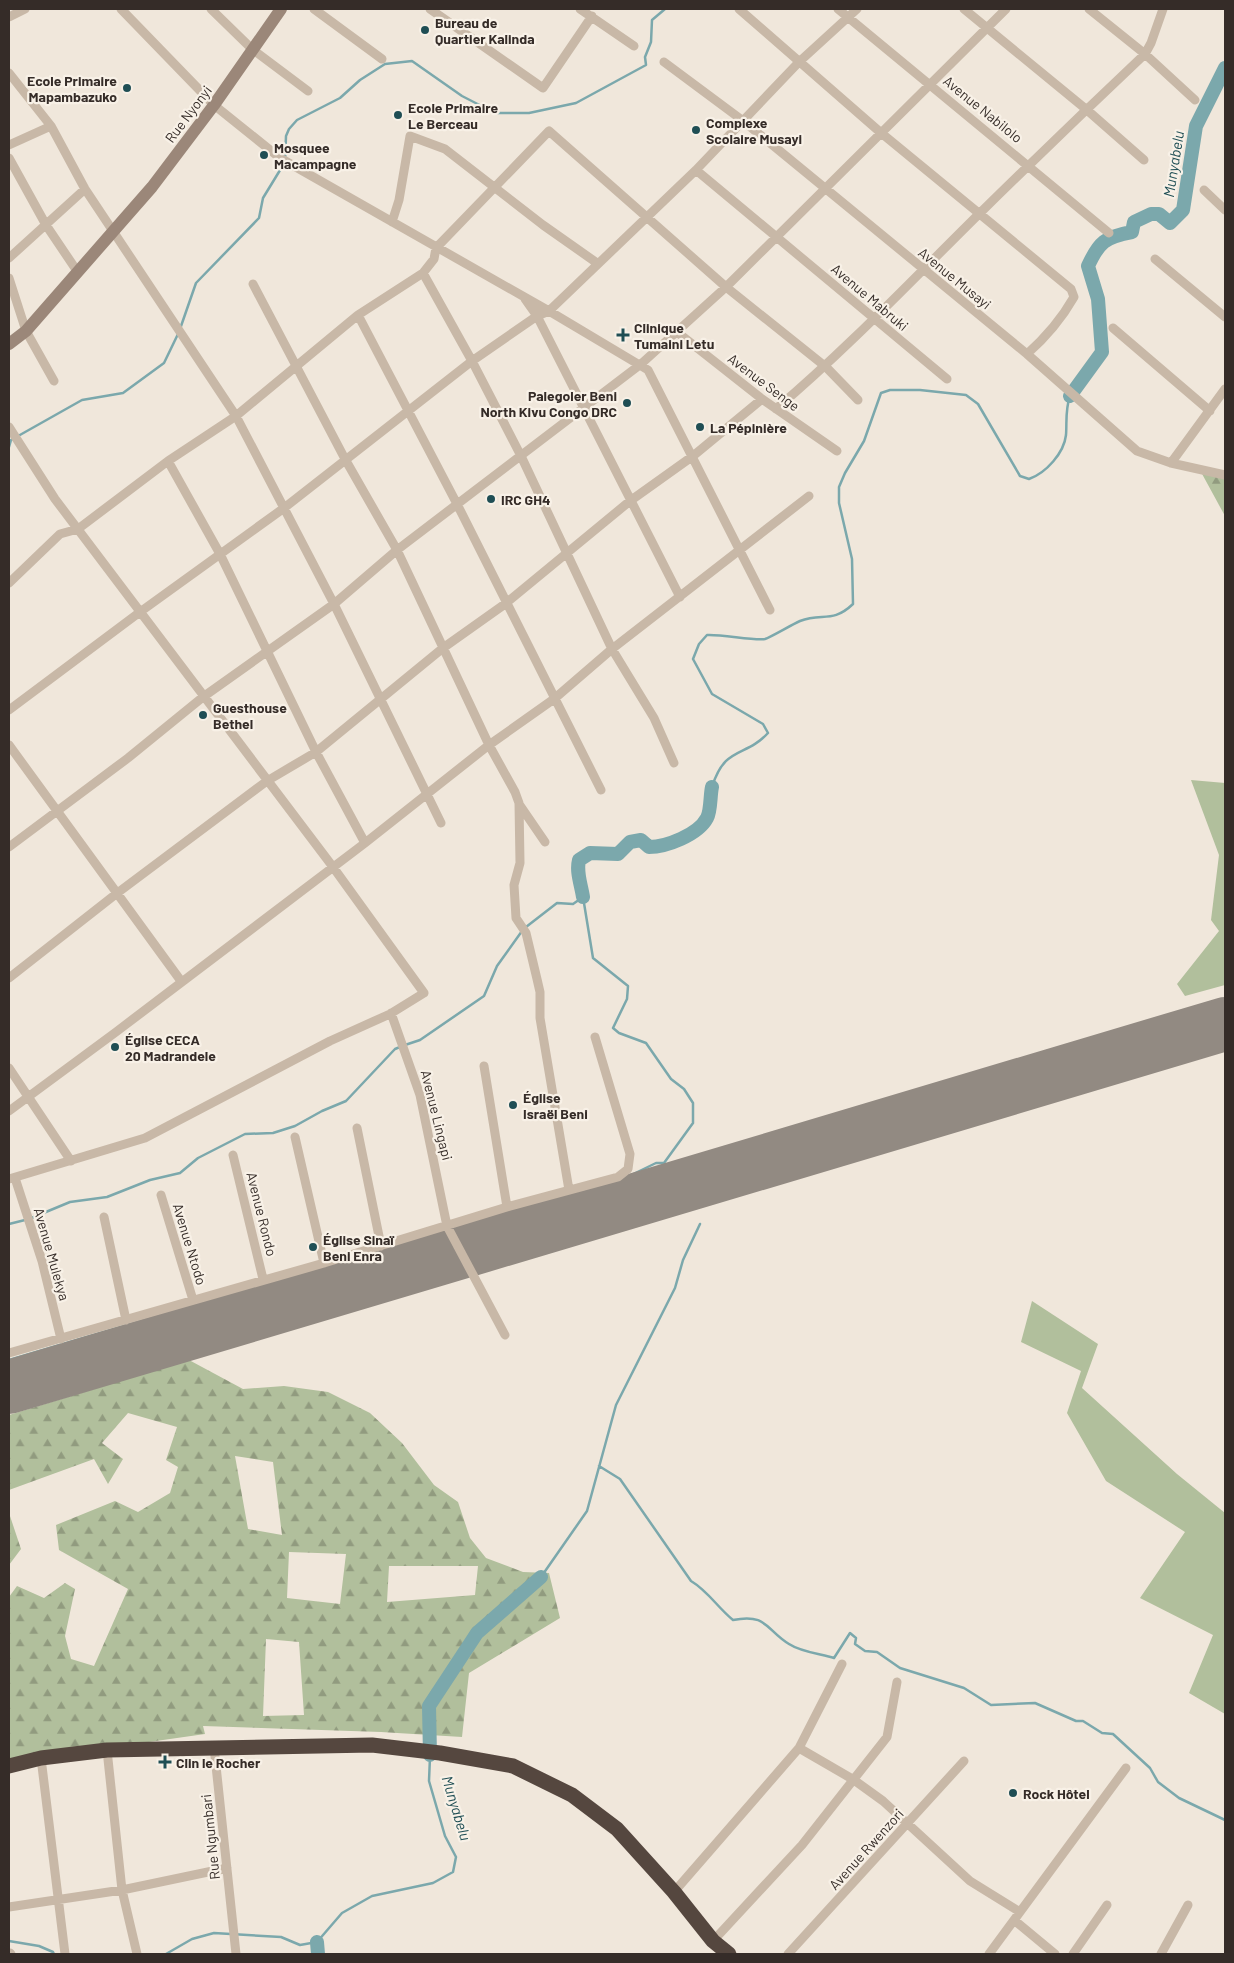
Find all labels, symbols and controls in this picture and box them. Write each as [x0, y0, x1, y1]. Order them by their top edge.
place label: Bureau de Quartier Kalinda [435, 14, 535, 47]
marker: Bureau de Quartier Kalinda [419, 24, 431, 36]
place label: Ecole Primaire Mapambazuko [27, 72, 117, 105]
street label: Avenue Nabilolo [940, 72, 1026, 146]
marker: Ecole Primaire Mapambazuko [121, 82, 133, 94]
street label: Rue Nyonyi [161, 82, 215, 146]
place label: Ecole Primaire Le Berceau [408, 99, 498, 132]
marker: Ecole Primaire Le Berceau [392, 109, 404, 121]
place label: Complexe Scolaire Musayi [706, 114, 802, 147]
marker: Complexe Scolaire Musayi [690, 124, 702, 136]
water label: Munyabelu [1159, 129, 1187, 198]
place label: Mosquee Macampagne [274, 139, 357, 172]
marker: Mosquee Macampagne [258, 149, 270, 161]
street label: Avenue Musayi [915, 244, 995, 312]
street label: Avenue Mabruki [828, 260, 912, 334]
place label: Clinique Tumaini Letu [634, 319, 714, 352]
marker: Clinique Tumaini Letu [616, 328, 630, 342]
street label: Avenue Senge [725, 350, 803, 414]
place label: Palegoler Beni North Kivu Congo DRC [481, 387, 617, 420]
marker: Palegoler Beni North Kivu Congo DRC [621, 397, 633, 409]
place label: La Pépinière [710, 419, 787, 436]
marker: La Pépinière [694, 421, 706, 433]
place label: IRC GH4 [501, 491, 550, 508]
marker: IRC GH4 [485, 493, 497, 505]
place label: Guesthouse Bethel [213, 699, 287, 732]
marker: Guesthouse Bethel [197, 709, 209, 721]
place label: Église CECA 20 Madrandele [125, 1031, 216, 1064]
marker: Église CECA 20 Madrandele [109, 1041, 121, 1053]
street label: Avenue Lingapi [418, 1068, 456, 1162]
place label: Église Israël Beni [523, 1089, 588, 1122]
marker: Église Israël Beni [507, 1099, 519, 1111]
street label: Avenue Rondo [243, 1170, 281, 1258]
street label: Avenue Ntodo [170, 1201, 210, 1287]
street label: Avenue Mulekya [31, 1206, 73, 1302]
place label: Église Sinaï Beni Enra [323, 1231, 395, 1264]
marker: Église Sinaï Beni Enra [307, 1241, 319, 1253]
place label: Clin le Rocher [176, 1754, 261, 1771]
marker: Clin le Rocher [158, 1755, 172, 1769]
water label: Munyabelu [439, 1773, 475, 1843]
place label: Rock Hôtel [1023, 1785, 1090, 1802]
marker: Rock Hôtel [1007, 1787, 1019, 1799]
street label: Rue Ngumbari [197, 1793, 223, 1881]
street label: Avenue Rwenzori [825, 1805, 907, 1893]

